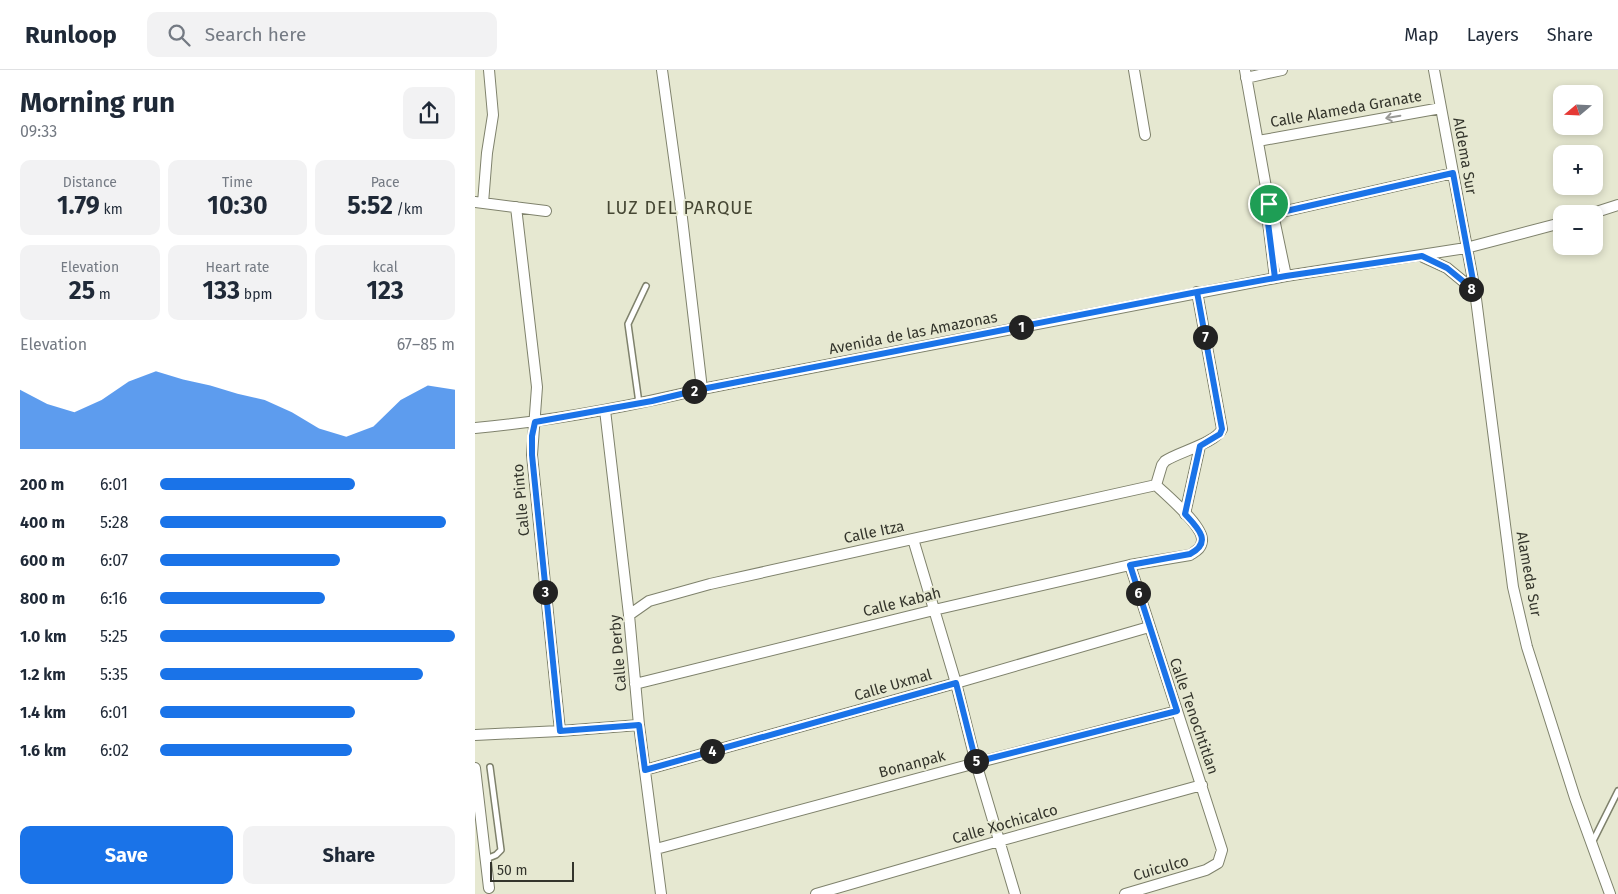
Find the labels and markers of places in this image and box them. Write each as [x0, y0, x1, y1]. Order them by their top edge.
pin [1248, 183, 1290, 225]
pin: 8 [1459, 276, 1483, 302]
pin: 1 [1009, 314, 1033, 340]
pin: 7 [1193, 324, 1217, 350]
pin: 2 [681, 378, 707, 404]
pin: 3 [533, 580, 557, 604]
pin: 6 [1125, 580, 1151, 606]
pin: 4 [699, 738, 725, 764]
pin: 5 [963, 748, 989, 774]

